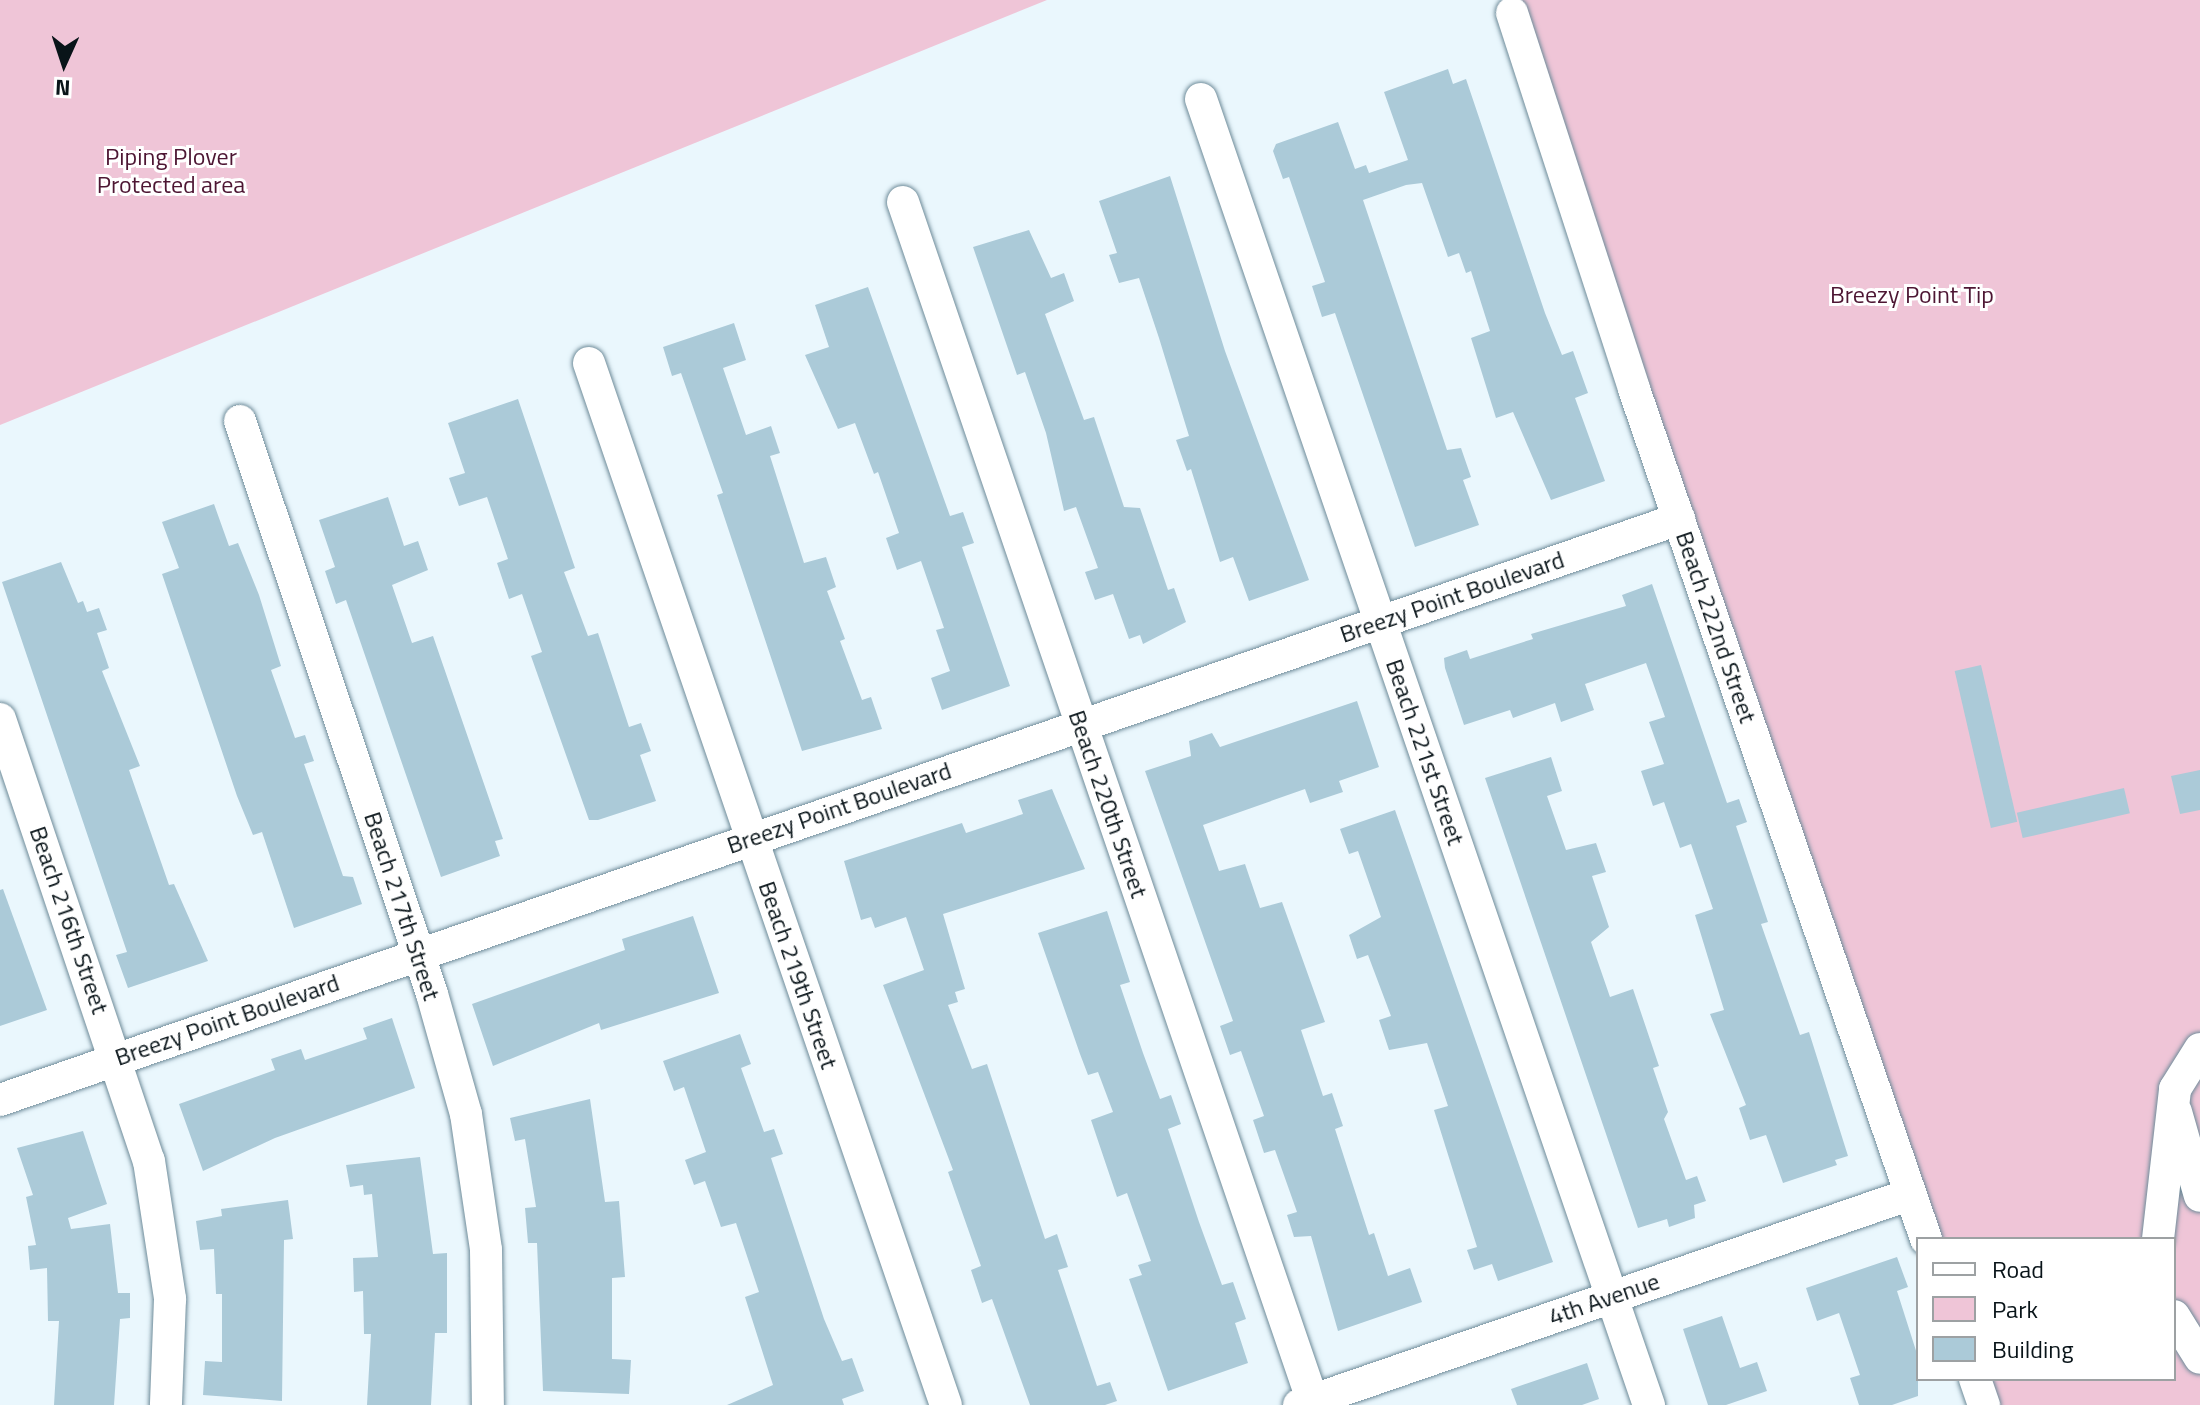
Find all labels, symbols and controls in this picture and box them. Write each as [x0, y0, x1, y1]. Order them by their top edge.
north arrow [24, 24, 104, 104]
text: N [54, 71, 71, 105]
park label: Piping Plover Protected area [97, 143, 245, 199]
park label: Breezy Point Tip [1830, 281, 1994, 309]
street label: Beach 222nd Street [1670, 527, 1762, 727]
street label: Breezy Point Boulevard [1336, 545, 1568, 649]
street label: Beach 221st Street [1380, 655, 1470, 849]
street label: Beach 220th Street [1062, 706, 1154, 902]
street label: Breezy Point Boulevard [723, 756, 955, 860]
street label: Beach 217th Street [358, 808, 446, 1004]
street label: Beach 216th Street [23, 822, 115, 1018]
street label: Beach 219th Street [752, 877, 844, 1073]
street label: Breezy Point Boulevard [111, 968, 343, 1072]
legend [1916, 1237, 2176, 1381]
text: Road [1992, 1251, 2044, 1287]
street label: 4th Avenue [1545, 1267, 1663, 1331]
text: Park [1992, 1291, 2038, 1327]
text: Building [1992, 1331, 2074, 1367]

